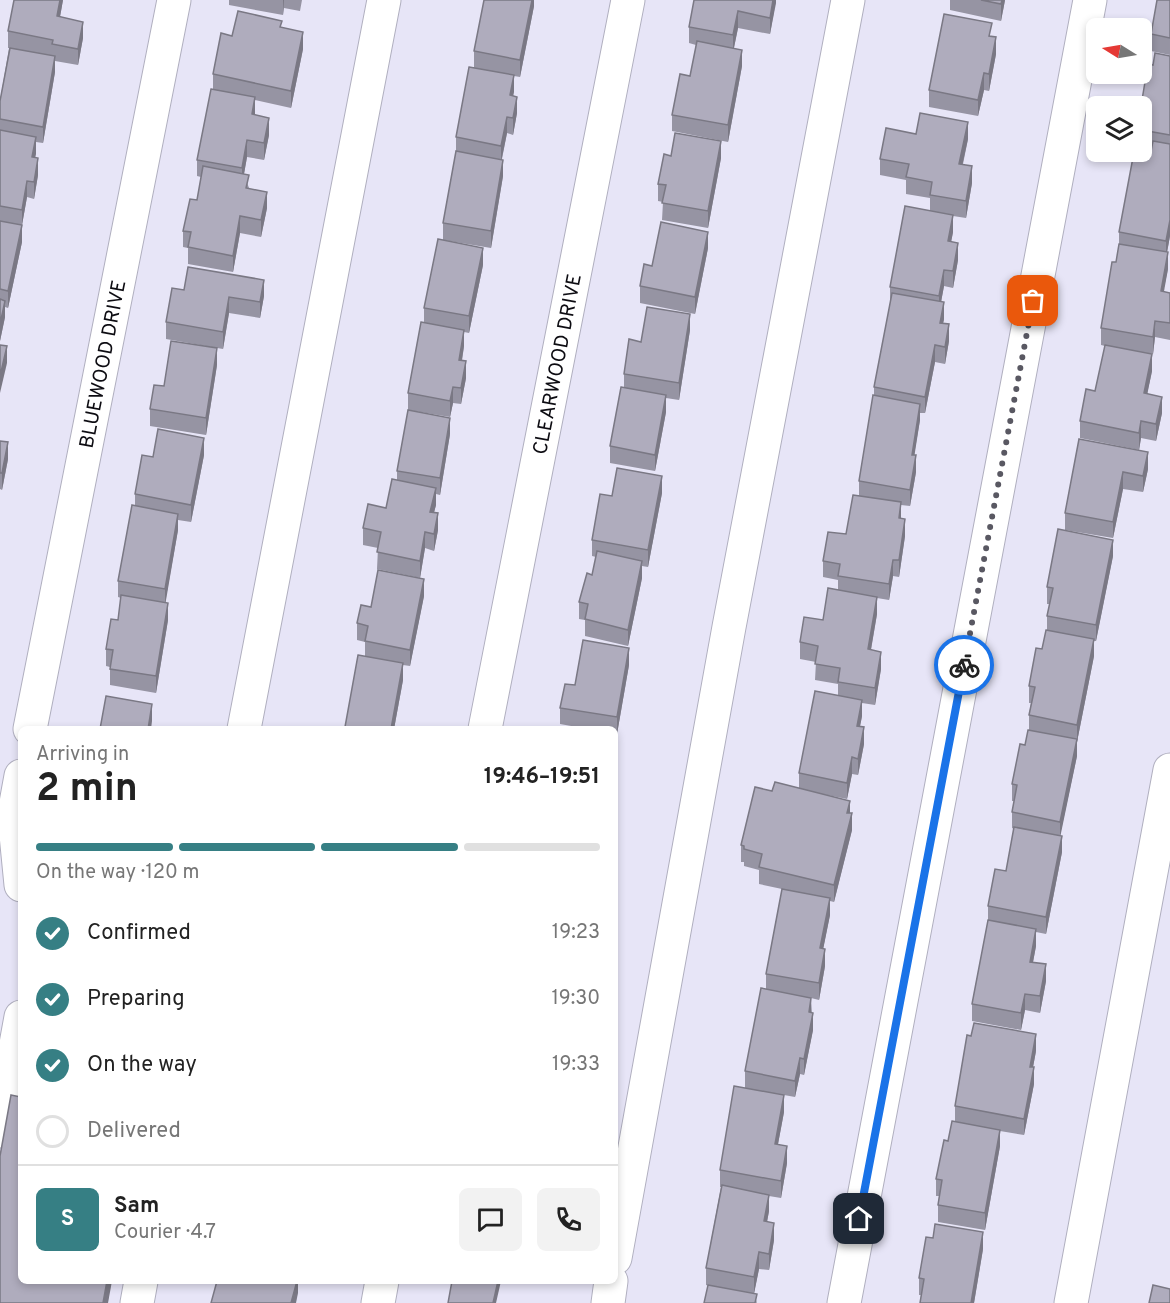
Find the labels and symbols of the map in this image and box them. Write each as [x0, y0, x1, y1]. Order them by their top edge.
north arrow [1086, 18, 1152, 84]
street label: CLEARWOOD DRIVE [528, 272, 589, 457]
pin [1007, 275, 1058, 326]
street label: BLUEWOOD DRIVE [75, 278, 133, 451]
courier [934, 635, 994, 695]
pin [833, 1193, 884, 1244]

